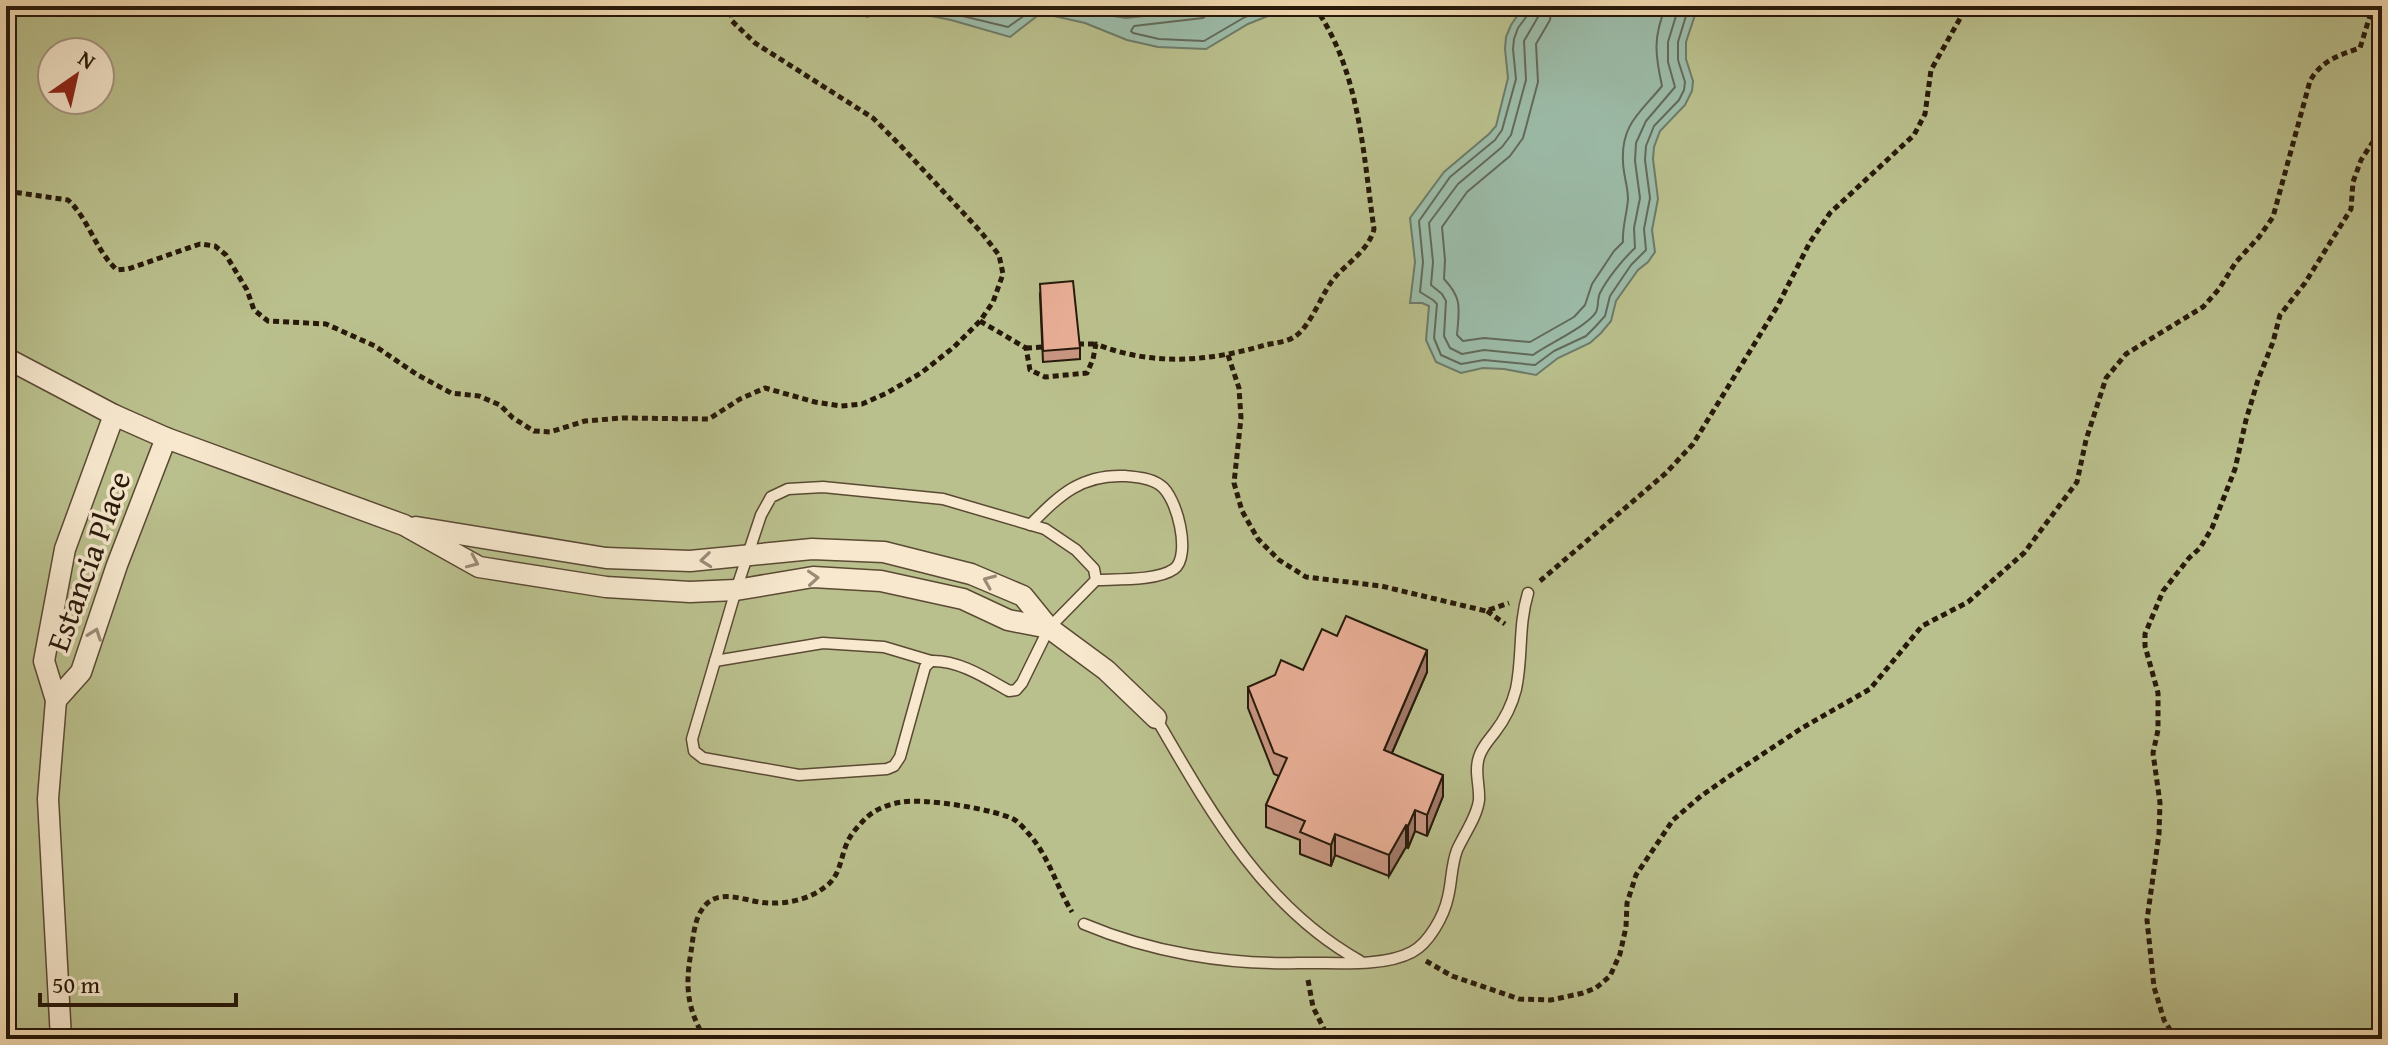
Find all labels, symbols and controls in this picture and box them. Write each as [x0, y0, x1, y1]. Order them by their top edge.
north arrow [36, 36, 116, 116]
text: N [72, 42, 102, 77]
street label: Estancia Place [34, 464, 142, 658]
one-way arrow [699, 551, 712, 568]
one-way arrow [464, 553, 479, 569]
one-way arrow [806, 570, 819, 587]
one-way arrow [983, 575, 997, 591]
one-way arrow [85, 628, 102, 642]
scale bar [40, 957, 236, 1007]
text: 50 m [52, 967, 100, 1002]

